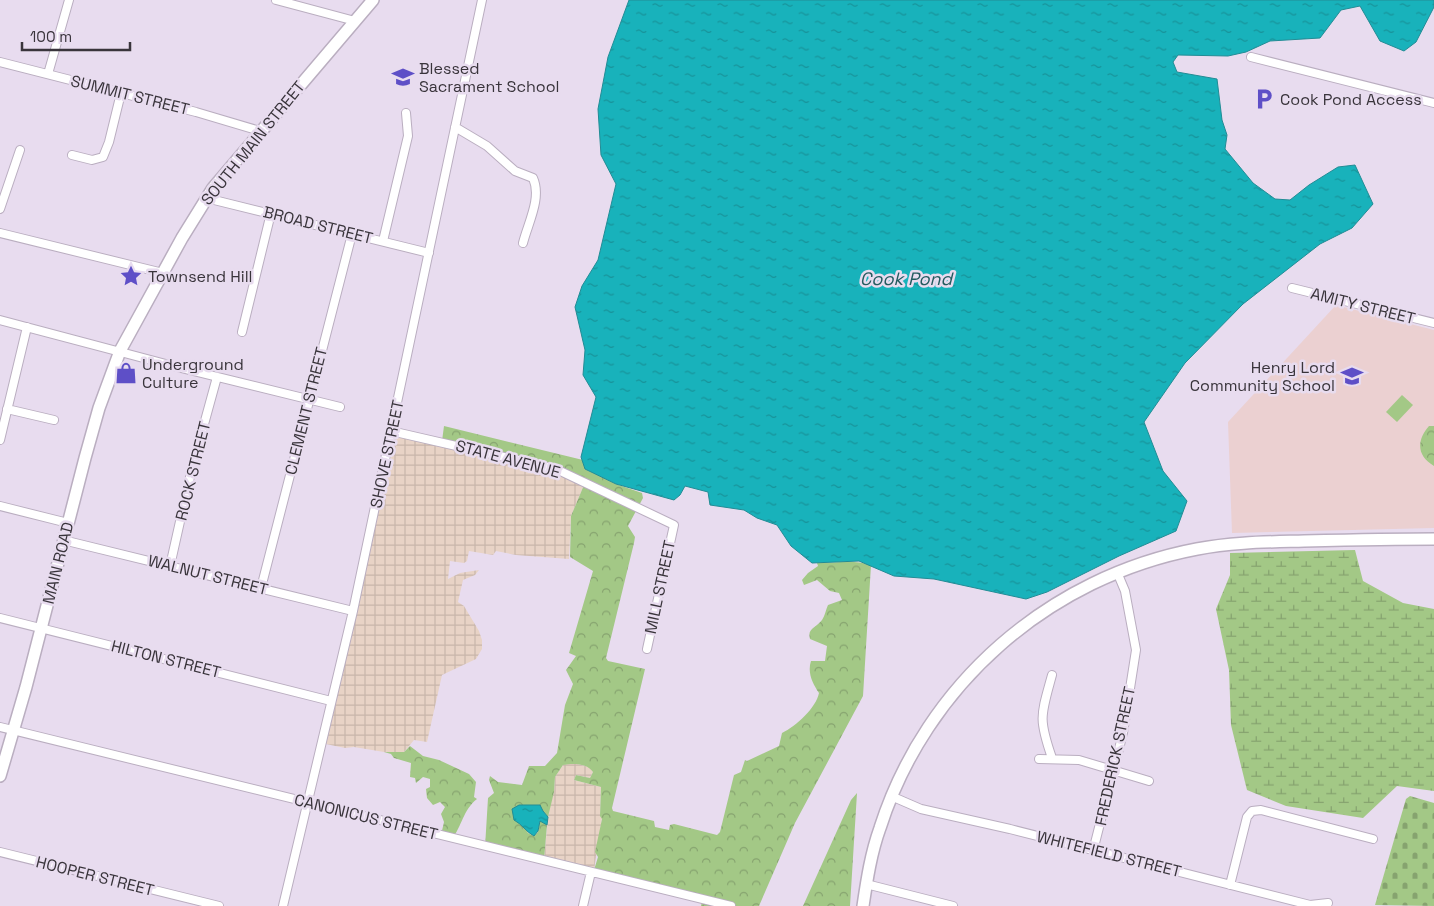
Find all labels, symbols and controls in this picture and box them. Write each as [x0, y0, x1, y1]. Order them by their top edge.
scale bar [22, 20, 130, 52]
text: 100 m [30, 27, 72, 46]
place label: Blessed Sacrament School [419, 58, 559, 97]
school or university icon: Blessed Sacrament School [390, 64, 416, 90]
street label: SUMMIT STREET [69, 70, 191, 120]
street label: SOUTH MAIN STREET [196, 77, 310, 209]
parking icon: Cook Pond Access [1251, 86, 1277, 112]
place label: Cook Pond Access [1280, 89, 1422, 110]
street label: BROAD STREET [261, 201, 375, 249]
place icon: Townsend Hill [118, 263, 144, 289]
place label: Townsend Hill [148, 266, 253, 287]
water label: Cook Pond [860, 267, 955, 290]
street label: AMITY STREET [1308, 283, 1418, 329]
street label: CLEMENT STREET [280, 345, 332, 477]
place label: Underground Culture [142, 354, 244, 393]
place label: Henry Lord Community School [1190, 357, 1335, 396]
shop icon: Underground Culture [113, 360, 139, 386]
school or university icon: Henry Lord Community School [1339, 363, 1365, 389]
street label: SHOVE STREET [365, 398, 409, 510]
street label: ROCK STREET [171, 419, 215, 523]
street label: STATE AVENUE [454, 435, 562, 483]
street label: MAIN ROAD [38, 520, 78, 606]
street label: MILL STREET [640, 538, 680, 636]
street label: WALNUT STREET [146, 550, 270, 600]
street label: HILTON STREET [109, 635, 223, 683]
street label: FREDERICK STREET [1090, 684, 1140, 828]
street label: CANONICUS STREET [292, 789, 440, 845]
street label: WHITEFIELD STREET [1035, 826, 1183, 882]
street label: HOOPER STREET [34, 851, 156, 901]

